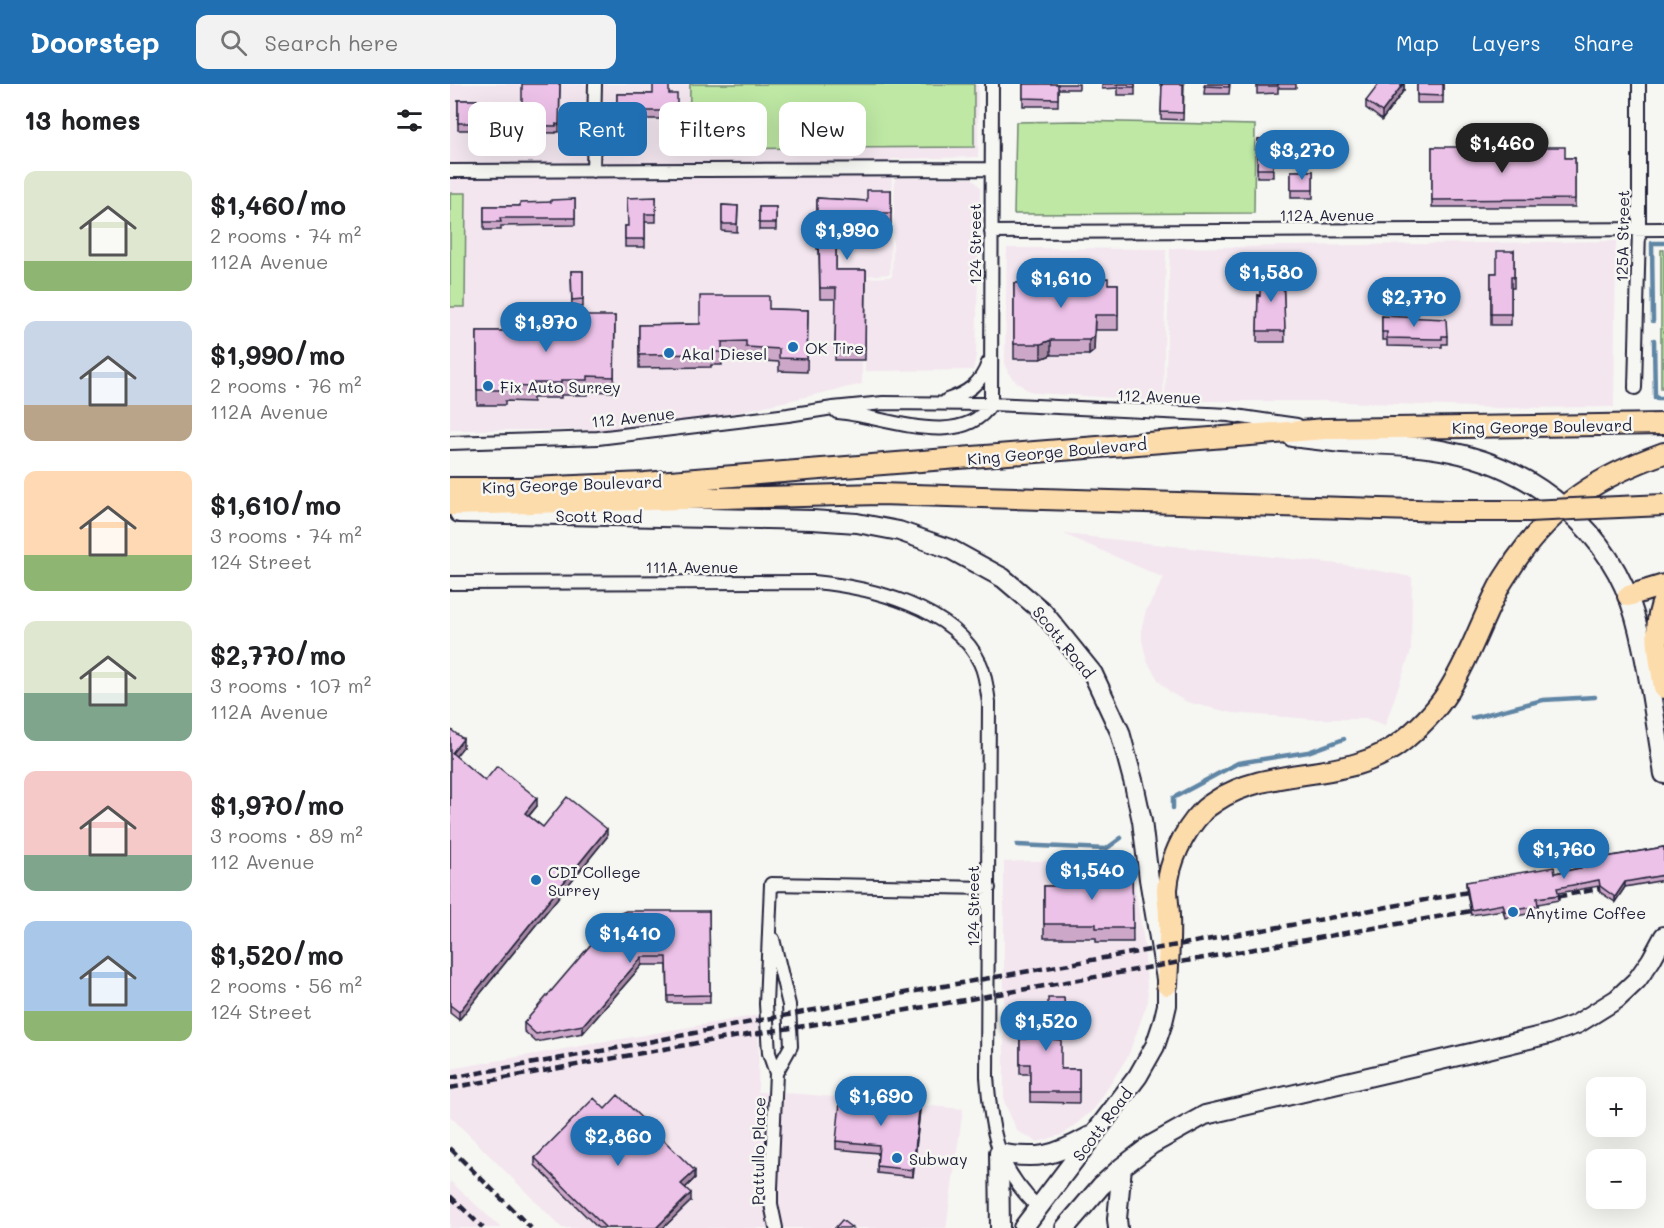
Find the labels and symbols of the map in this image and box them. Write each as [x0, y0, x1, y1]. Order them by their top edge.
pin: $1,460 [1453, 123, 1551, 174]
pin: $3,270 [1253, 130, 1351, 181]
street label: 125A Street [1611, 190, 1633, 282]
street label: 124 Street [964, 203, 985, 285]
street label: 112A Avenue [1280, 204, 1374, 225]
pin: $1,990 [798, 210, 896, 261]
pin: $1,580 [1222, 252, 1320, 303]
pin: $1,610 [1012, 258, 1110, 309]
pin: $2,770 [1365, 277, 1463, 328]
pin: $1,970 [497, 302, 595, 353]
place label: OK Tire [805, 337, 864, 358]
marker: OK Tire [786, 340, 800, 354]
place label: Akal Diesel [681, 343, 767, 364]
marker: Akal Diesel [662, 346, 676, 360]
place label: Fix Auto Surrey [500, 376, 621, 397]
marker: Fix Auto Surrey [481, 379, 495, 393]
street label: 112 Avenue [1117, 384, 1201, 408]
street label: 112 Avenue [590, 402, 676, 432]
street label: King George Boulevard [1452, 414, 1632, 438]
street label: King George Boulevard [966, 433, 1148, 469]
street label: King George Boulevard [482, 470, 662, 498]
street label: Scott Road [555, 505, 643, 527]
street label: 111A Avenue [645, 556, 739, 577]
street label: Scott Road [1028, 602, 1100, 682]
pin: $1,760 [1515, 829, 1613, 880]
pin: $1,540 [1043, 850, 1141, 901]
place label: CDI College Surrey [548, 861, 641, 900]
street label: 124 Street [962, 865, 983, 947]
marker: CDI College Surrey [529, 873, 543, 887]
place label: Anytime Coffee [1525, 902, 1646, 923]
marker: Anytime Coffee [1506, 905, 1520, 919]
pin: $1,410 [581, 913, 679, 964]
pin: $1,520 [997, 1001, 1095, 1052]
pin: $1,690 [832, 1076, 930, 1127]
street label: Scott Road [1067, 1083, 1137, 1165]
street label: Pattullo Place [747, 1097, 769, 1205]
pin: $2,860 [569, 1116, 667, 1167]
place label: Subway [909, 1148, 968, 1169]
marker: Subway [890, 1151, 904, 1165]

